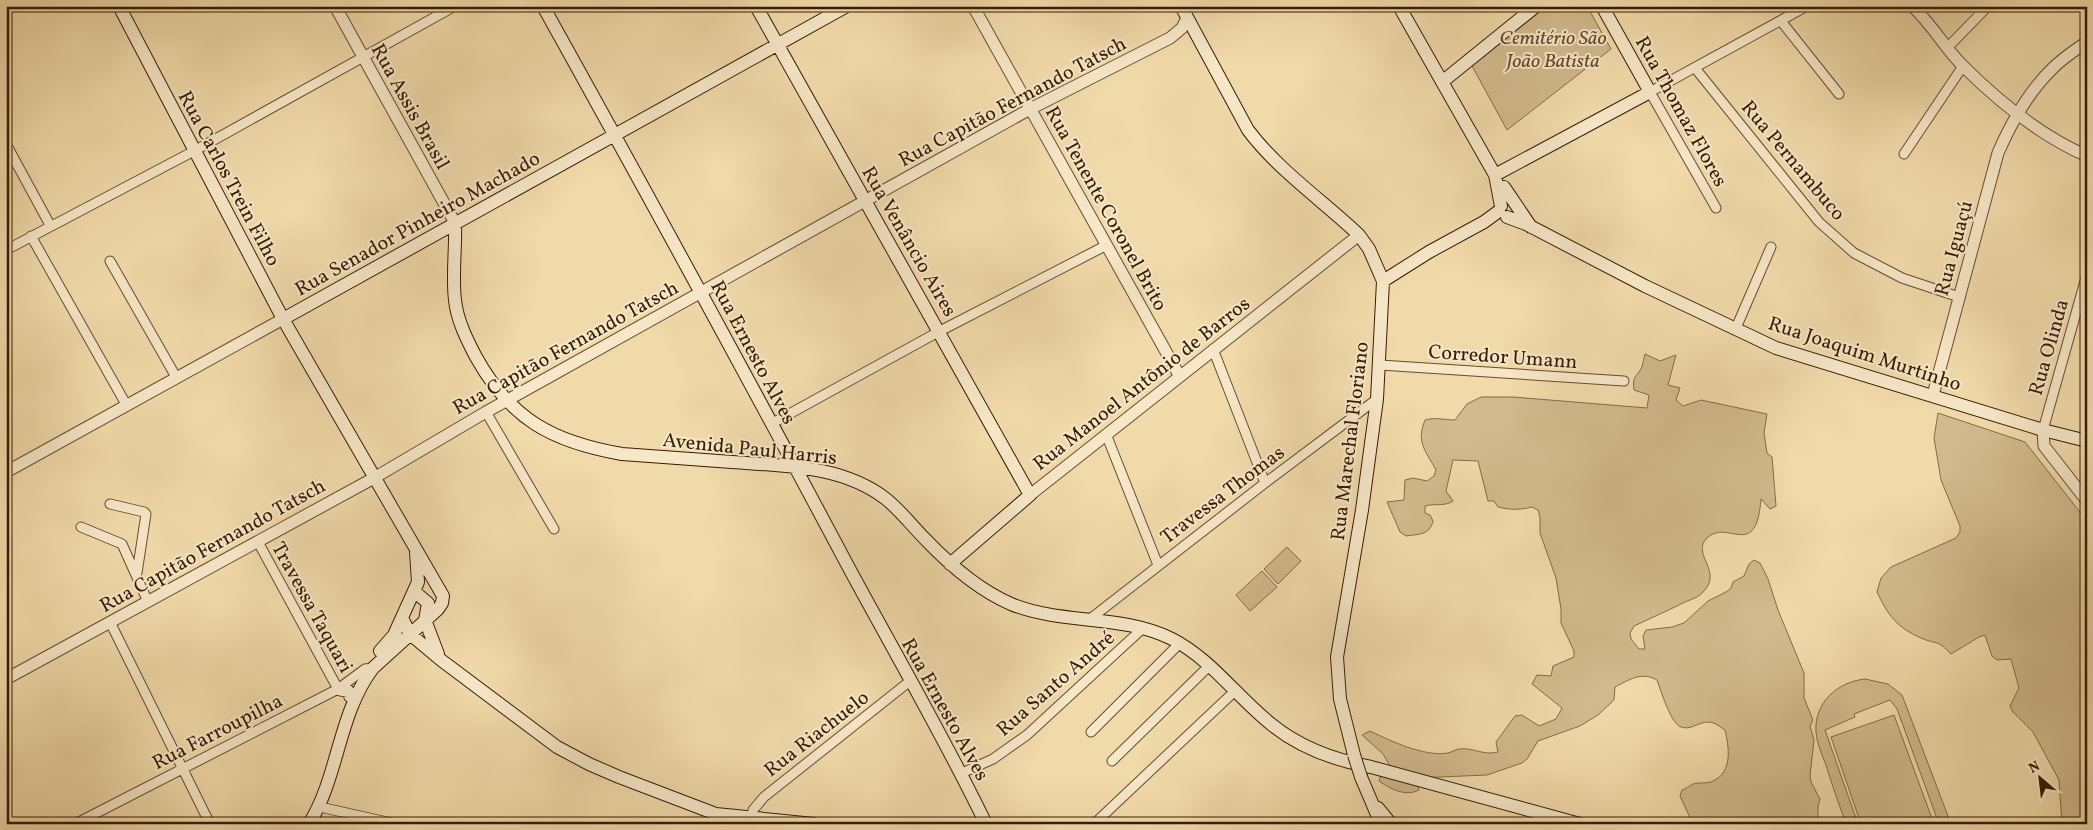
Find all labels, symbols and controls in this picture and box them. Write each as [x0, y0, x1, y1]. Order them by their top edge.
park label: Cemitério São João Batista [1500, 25, 1606, 76]
street label: Rua Capitão Fernando Tatsch [894, 31, 1132, 175]
street label: Rua Thomaz Flores [1627, 32, 1733, 192]
street label: Rua Assis Brasil [363, 39, 455, 175]
street label: Rua Carlos Trein Filho [170, 86, 286, 272]
street label: Rua Pernambuco [1734, 95, 1851, 228]
street label: Rua Tenente Coronel Brito [1037, 102, 1173, 316]
street label: Rua Senador Pinheiro Machado [290, 145, 546, 304]
street label: Rua Venâncio Aires [854, 162, 963, 322]
street label: Rua Iguaçú [1929, 198, 1981, 299]
street label: Rua Capitão Fernando Tatsch [448, 275, 684, 423]
street label: Rua Ernesto Alves [702, 276, 802, 430]
street label: Rua Manoel Antônio de Barros [1028, 291, 1257, 478]
street label: Rua Olinda [2023, 296, 2077, 399]
street label: Rua Joaquim Murtinho [1764, 310, 1965, 399]
street label: Corredor Umann [1427, 339, 1578, 377]
street label: Rua Marechal Floriano [1325, 340, 1377, 542]
street label: Avenida Paul Harris [661, 427, 838, 473]
street label: Travessa Thomas [1155, 440, 1291, 552]
street label: Rua Capitão Fernando Tatsch [95, 473, 331, 621]
street label: Travessa Taquari [264, 537, 359, 679]
street label: Rua Santo André [991, 625, 1122, 744]
street label: Rua Ernesto Alves [893, 634, 995, 786]
street label: Rua Riachuelo [759, 685, 876, 784]
street label: Rua Farroupilha [148, 688, 288, 778]
north arrow [2016, 752, 2066, 802]
text: N [2026, 757, 2044, 779]

